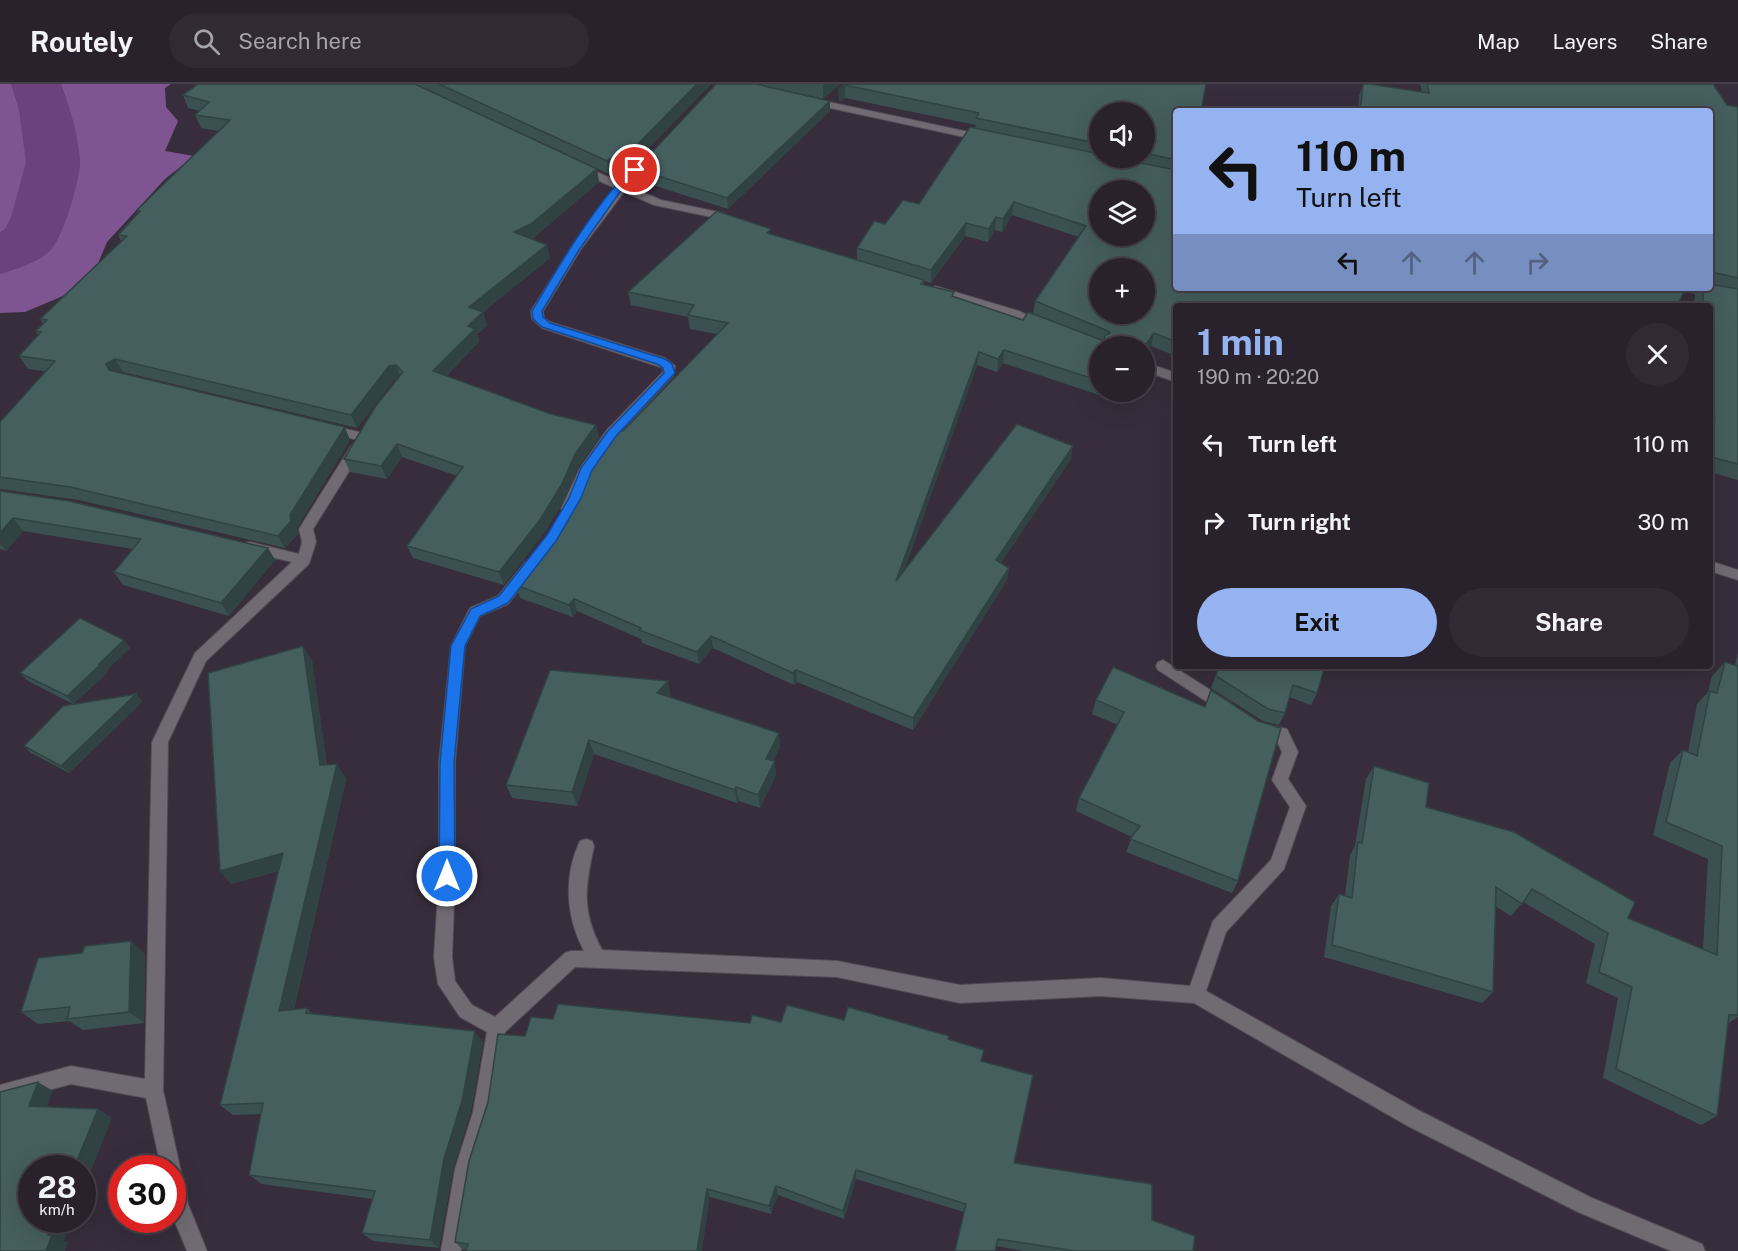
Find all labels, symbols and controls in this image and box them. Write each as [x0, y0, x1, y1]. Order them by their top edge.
search box [169, 14, 589, 68]
text: Routely [30, 25, 133, 58]
icon: search [190, 25, 223, 58]
text: Search here [238, 28, 362, 54]
text: Map [1477, 29, 1520, 54]
text: Layers [1553, 29, 1617, 54]
text: Share [1650, 29, 1708, 54]
map controls [1089, 102, 1155, 402]
button: sound [1089, 102, 1155, 168]
text: 110 m [1296, 131, 1406, 180]
icon: left [1197, 132, 1275, 210]
pin [609, 144, 660, 195]
icon: arrive [618, 153, 651, 186]
button: layers [1089, 180, 1155, 246]
text: Turn left [1296, 181, 1402, 213]
icon: left [1332, 246, 1365, 279]
icon: ahead [1395, 246, 1428, 279]
icon: ahead [1458, 246, 1491, 279]
icon: right [1521, 246, 1554, 279]
button: + [1089, 258, 1155, 324]
text: 1 min [1197, 321, 1284, 363]
button: close [1626, 323, 1689, 386]
button: − [1089, 336, 1155, 402]
text: 190 m · 20:20 [1197, 365, 1319, 389]
icon: left [1197, 428, 1230, 461]
text: Turn left [1248, 431, 1337, 457]
text: 110 m [1633, 431, 1689, 457]
icon: right [1197, 506, 1230, 539]
text: Turn right [1248, 509, 1351, 535]
text: 30 m [1637, 509, 1689, 535]
button: Exit [1197, 588, 1437, 657]
button: Share [1449, 588, 1689, 657]
position arrow [415, 844, 479, 908]
speed limit sign: 30 [108, 1155, 186, 1233]
text: 28 [37, 1169, 77, 1205]
text: km/h [39, 1201, 75, 1218]

